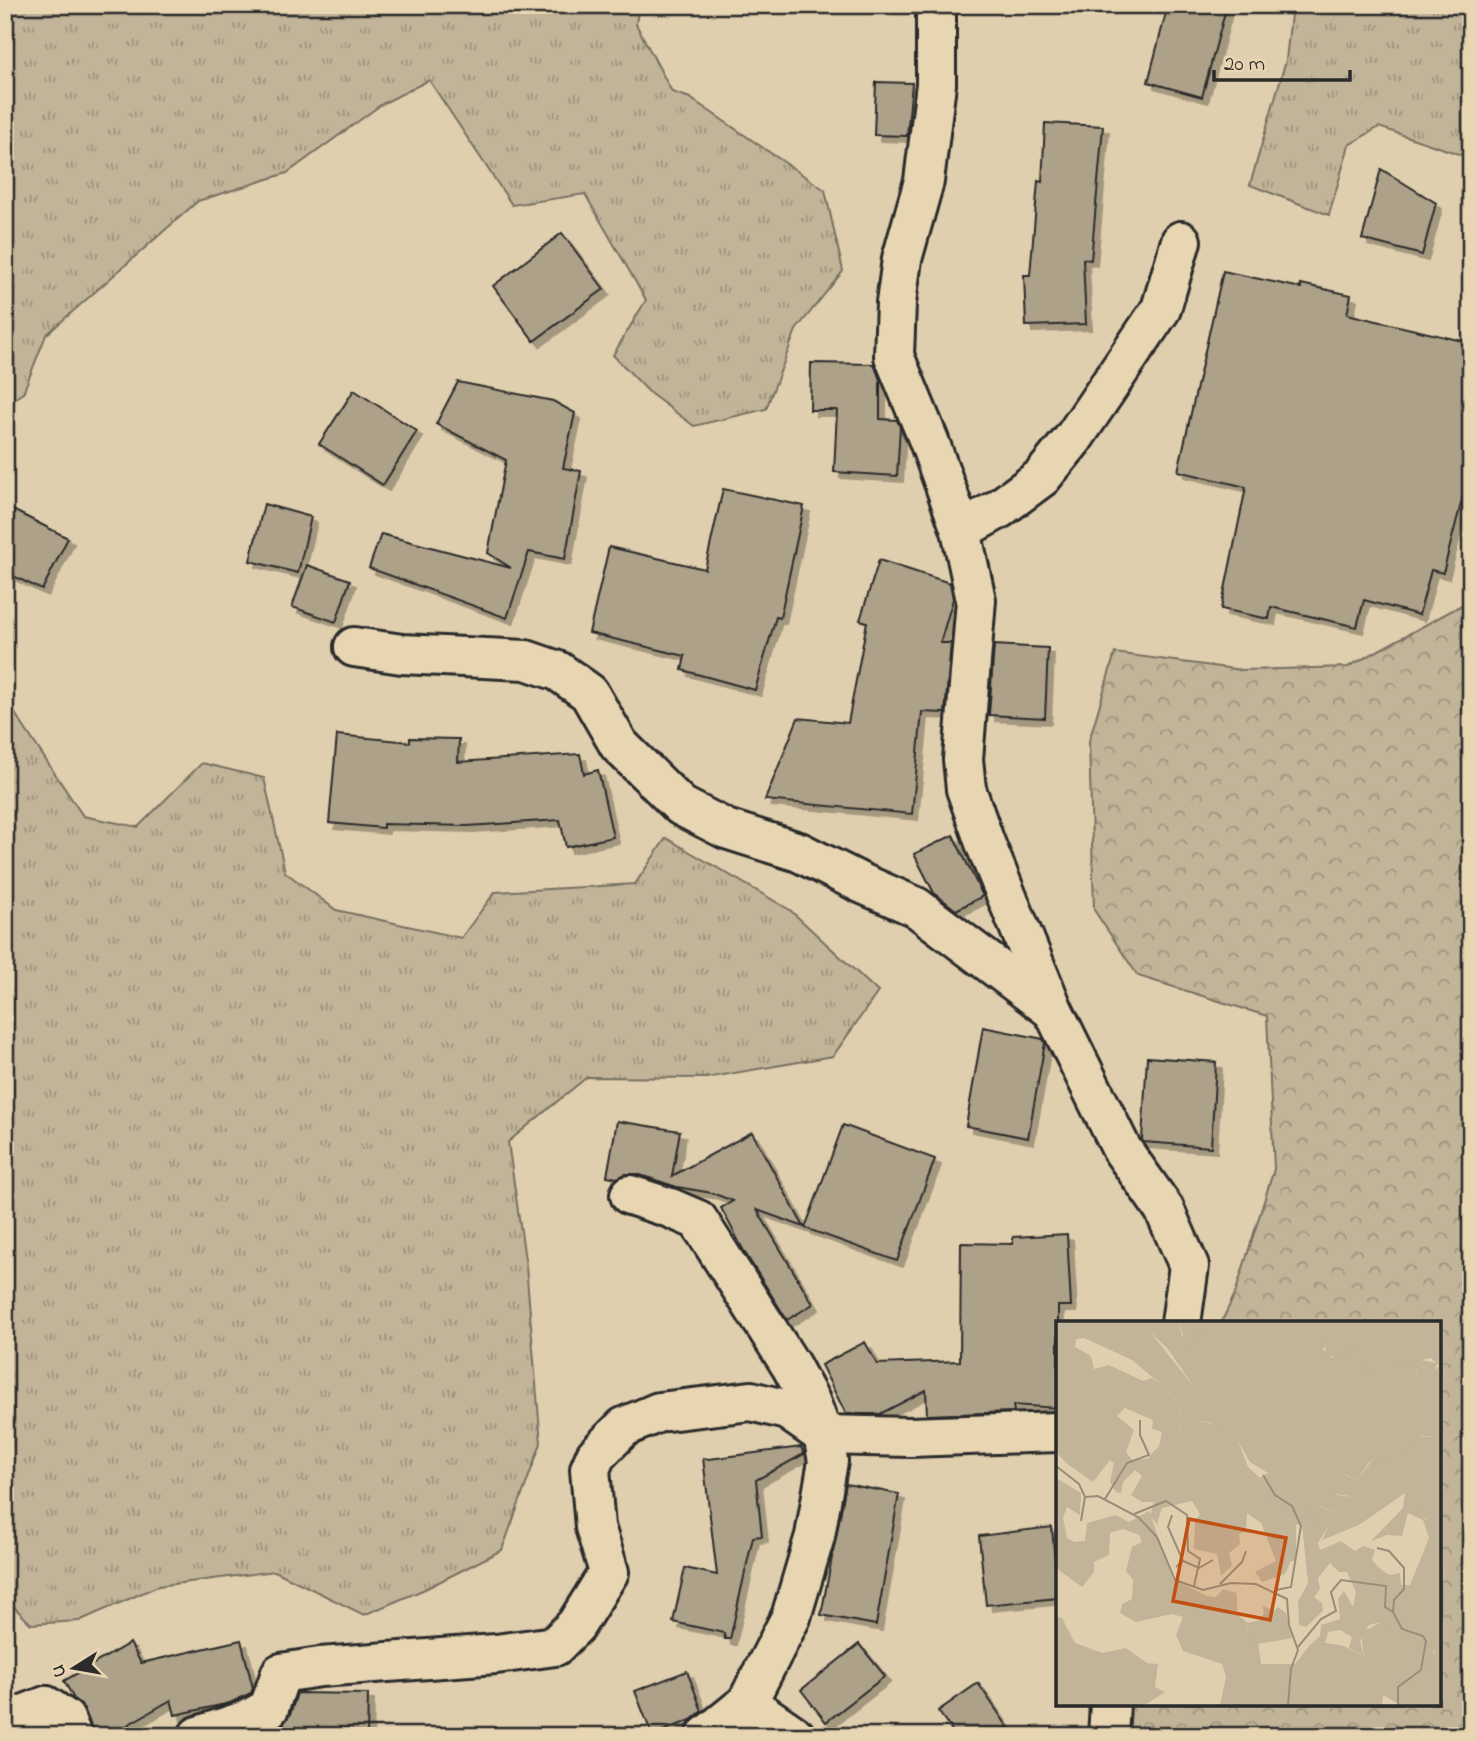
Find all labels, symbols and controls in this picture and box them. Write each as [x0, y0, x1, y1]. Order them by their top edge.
scale bar [1214, 38, 1350, 82]
text: 20 m [1224, 50, 1265, 80]
inset map [1056, 1321, 1441, 1706]
north arrow [38, 1632, 108, 1702]
text: U [45, 1662, 74, 1679]

